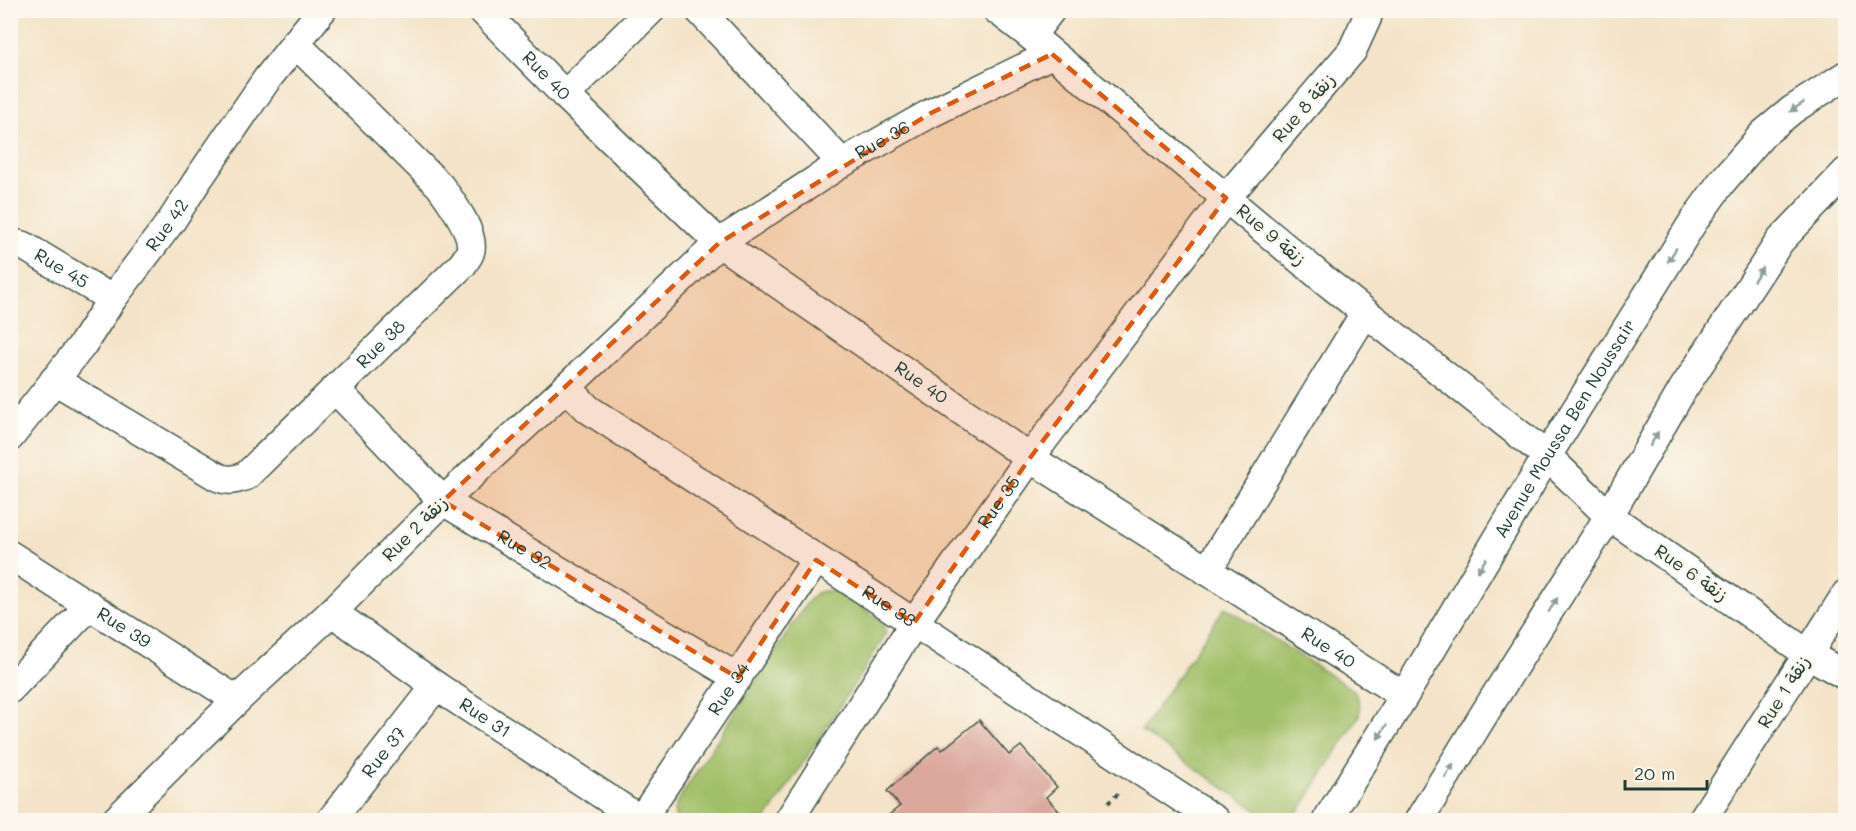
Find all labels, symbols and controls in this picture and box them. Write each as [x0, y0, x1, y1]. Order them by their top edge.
street label: Rue 40 [517, 45, 577, 105]
street label: Rue 8 زنقة [1266, 68, 1340, 147]
one-way arrow [1789, 101, 1805, 113]
street label: Rue 36 [850, 114, 914, 164]
street label: Rue 42 [140, 194, 193, 256]
street label: Rue 9 زنقة [1232, 198, 1312, 270]
street label: Rue 45 [30, 242, 94, 293]
one-way arrow [1666, 247, 1677, 263]
one-way arrow [1752, 266, 1763, 282]
street label: Rue 38 [350, 314, 410, 373]
street label: Avenue Moussa Ben Noussair [1488, 314, 1641, 542]
street label: Rue 40 [890, 355, 953, 409]
one-way arrow [1649, 430, 1659, 447]
street label: Rue 35 [971, 470, 1025, 533]
street label: Rue 2 زنقة [376, 490, 452, 566]
street label: Rue 32 [493, 523, 556, 574]
street label: Rue 6 زنقة [1650, 538, 1733, 606]
one-way arrow [1477, 557, 1487, 574]
street label: Rue 33 [858, 579, 921, 632]
one-way arrow [1547, 597, 1558, 613]
street label: Rue 39 [93, 601, 156, 653]
street label: Rue 40 [1297, 621, 1361, 673]
street label: Rue 1 زنقة [1751, 651, 1815, 732]
street label: Rue 34 [702, 657, 755, 720]
street label: Rue 31 [455, 691, 516, 743]
street label: Rue 37 [356, 721, 411, 782]
one-way arrow [1376, 724, 1387, 740]
scale bar [1625, 753, 1708, 791]
text: 20 m [1634, 761, 1675, 785]
one-way arrow [1444, 763, 1455, 779]

